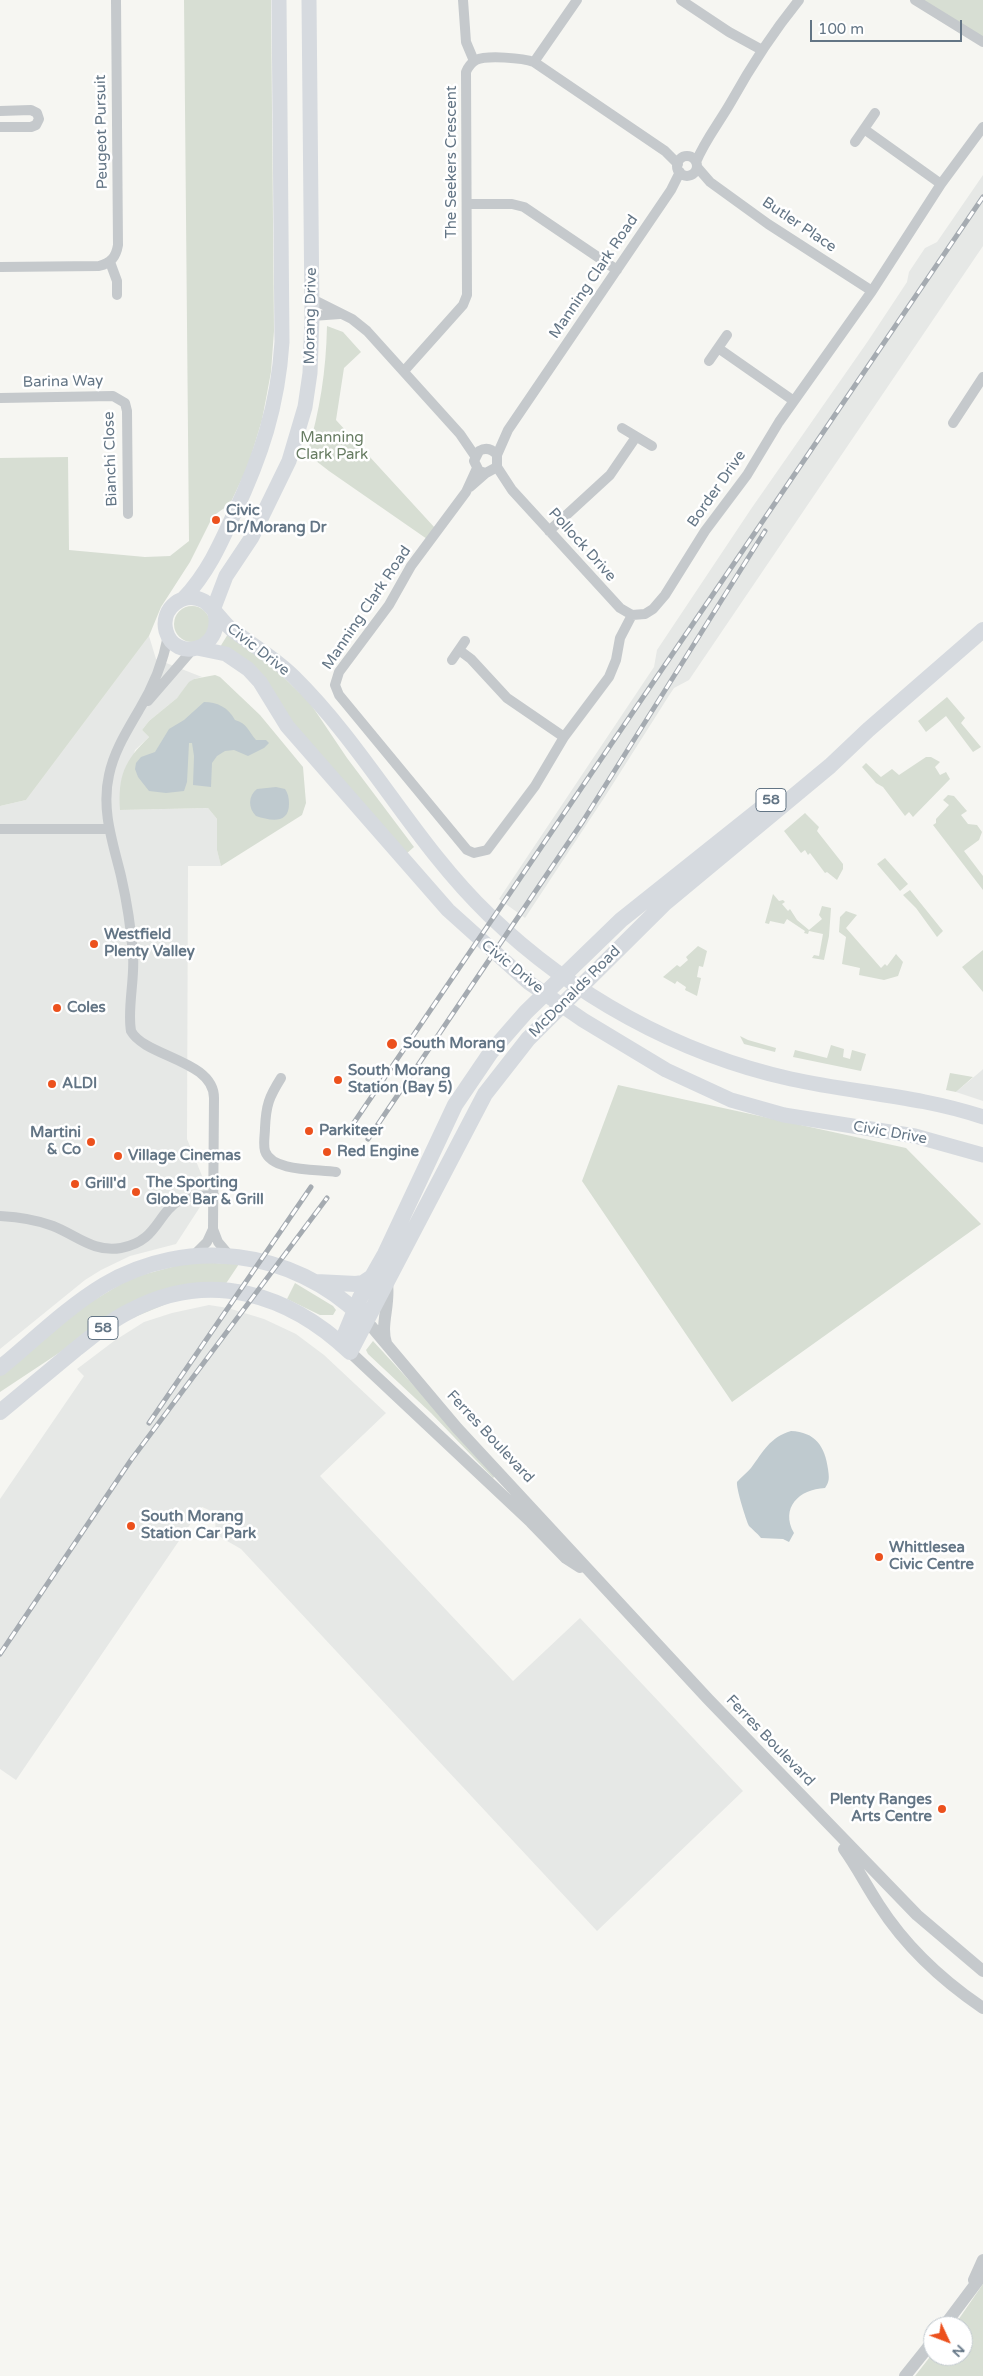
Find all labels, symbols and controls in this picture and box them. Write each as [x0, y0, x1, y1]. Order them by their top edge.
scale bar [813, 10, 966, 42]
text: 100 m [818, 20, 864, 38]
street label: Peugeot Pursuit [92, 74, 112, 190]
street label: The Seekers Crescent [443, 86, 461, 238]
street label: Butler Place [758, 194, 840, 256]
street label: Manning Clark Road [546, 212, 642, 342]
street label: Morang Drive [301, 267, 321, 365]
street label: Barina Way [23, 372, 103, 392]
street label: Bianchi Close [100, 411, 122, 507]
park label: Manning Clark Park [296, 429, 368, 464]
street label: Border Drive [684, 447, 750, 531]
place label: Civic Dr/Morang Dr [226, 502, 326, 537]
street label: Pollock Drive [544, 505, 620, 585]
marker: Civic Dr/Morang Dr [210, 514, 222, 526]
street label: Manning Clark Road [319, 543, 415, 673]
street label: Civic Drive [223, 620, 293, 680]
road number: 58 [756, 788, 786, 812]
place label: Westfield Plenty Valley [104, 926, 195, 961]
street label: Civic Drive [477, 937, 547, 997]
marker: Westfield Plenty Valley [88, 938, 100, 950]
street label: McDonalds Road [526, 943, 624, 1041]
place label: Coles [67, 999, 106, 1017]
marker: Coles [51, 1002, 63, 1014]
place label: South Morang [403, 1035, 505, 1053]
marker: South Morang [385, 1037, 399, 1051]
place label: South Morang Station (Bay 5) [348, 1062, 452, 1097]
marker: South Morang Station (Bay 5) [332, 1074, 344, 1086]
place label: ALDI [62, 1075, 97, 1093]
marker: ALDI [46, 1078, 58, 1090]
street label: Civic Drive [852, 1118, 928, 1148]
place label: Parkiteer [319, 1122, 383, 1140]
place label: Martini & Co [30, 1124, 81, 1159]
marker: Parkiteer [303, 1125, 315, 1137]
marker: Martini & Co [85, 1136, 97, 1148]
place label: Red Engine [337, 1143, 419, 1161]
marker: Red Engine [321, 1146, 333, 1158]
place label: Village Cinemas [128, 1147, 241, 1165]
marker: Village Cinemas [112, 1150, 124, 1162]
place label: The Sporting Globe Bar & Grill [146, 1174, 264, 1209]
place label: Grill'd [85, 1175, 126, 1193]
marker: Grill'd [69, 1178, 81, 1190]
marker: The Sporting Globe Bar & Grill [130, 1186, 142, 1198]
road number: 58 [88, 1316, 118, 1340]
street label: Ferres Boulevard [443, 1387, 537, 1487]
place label: South Morang Station Car Park [141, 1508, 256, 1543]
marker: South Morang Station Car Park [125, 1520, 137, 1532]
place label: Whittlesea Civic Centre [889, 1539, 974, 1574]
marker: Whittlesea Civic Centre [873, 1551, 885, 1563]
street label: Ferres Boulevard [722, 1692, 818, 1790]
place label: Plenty Ranges Arts Centre [830, 1791, 932, 1826]
marker: Plenty Ranges Arts Centre [936, 1803, 948, 1815]
north arrow [923, 2316, 973, 2366]
text: N [949, 2341, 969, 2361]

